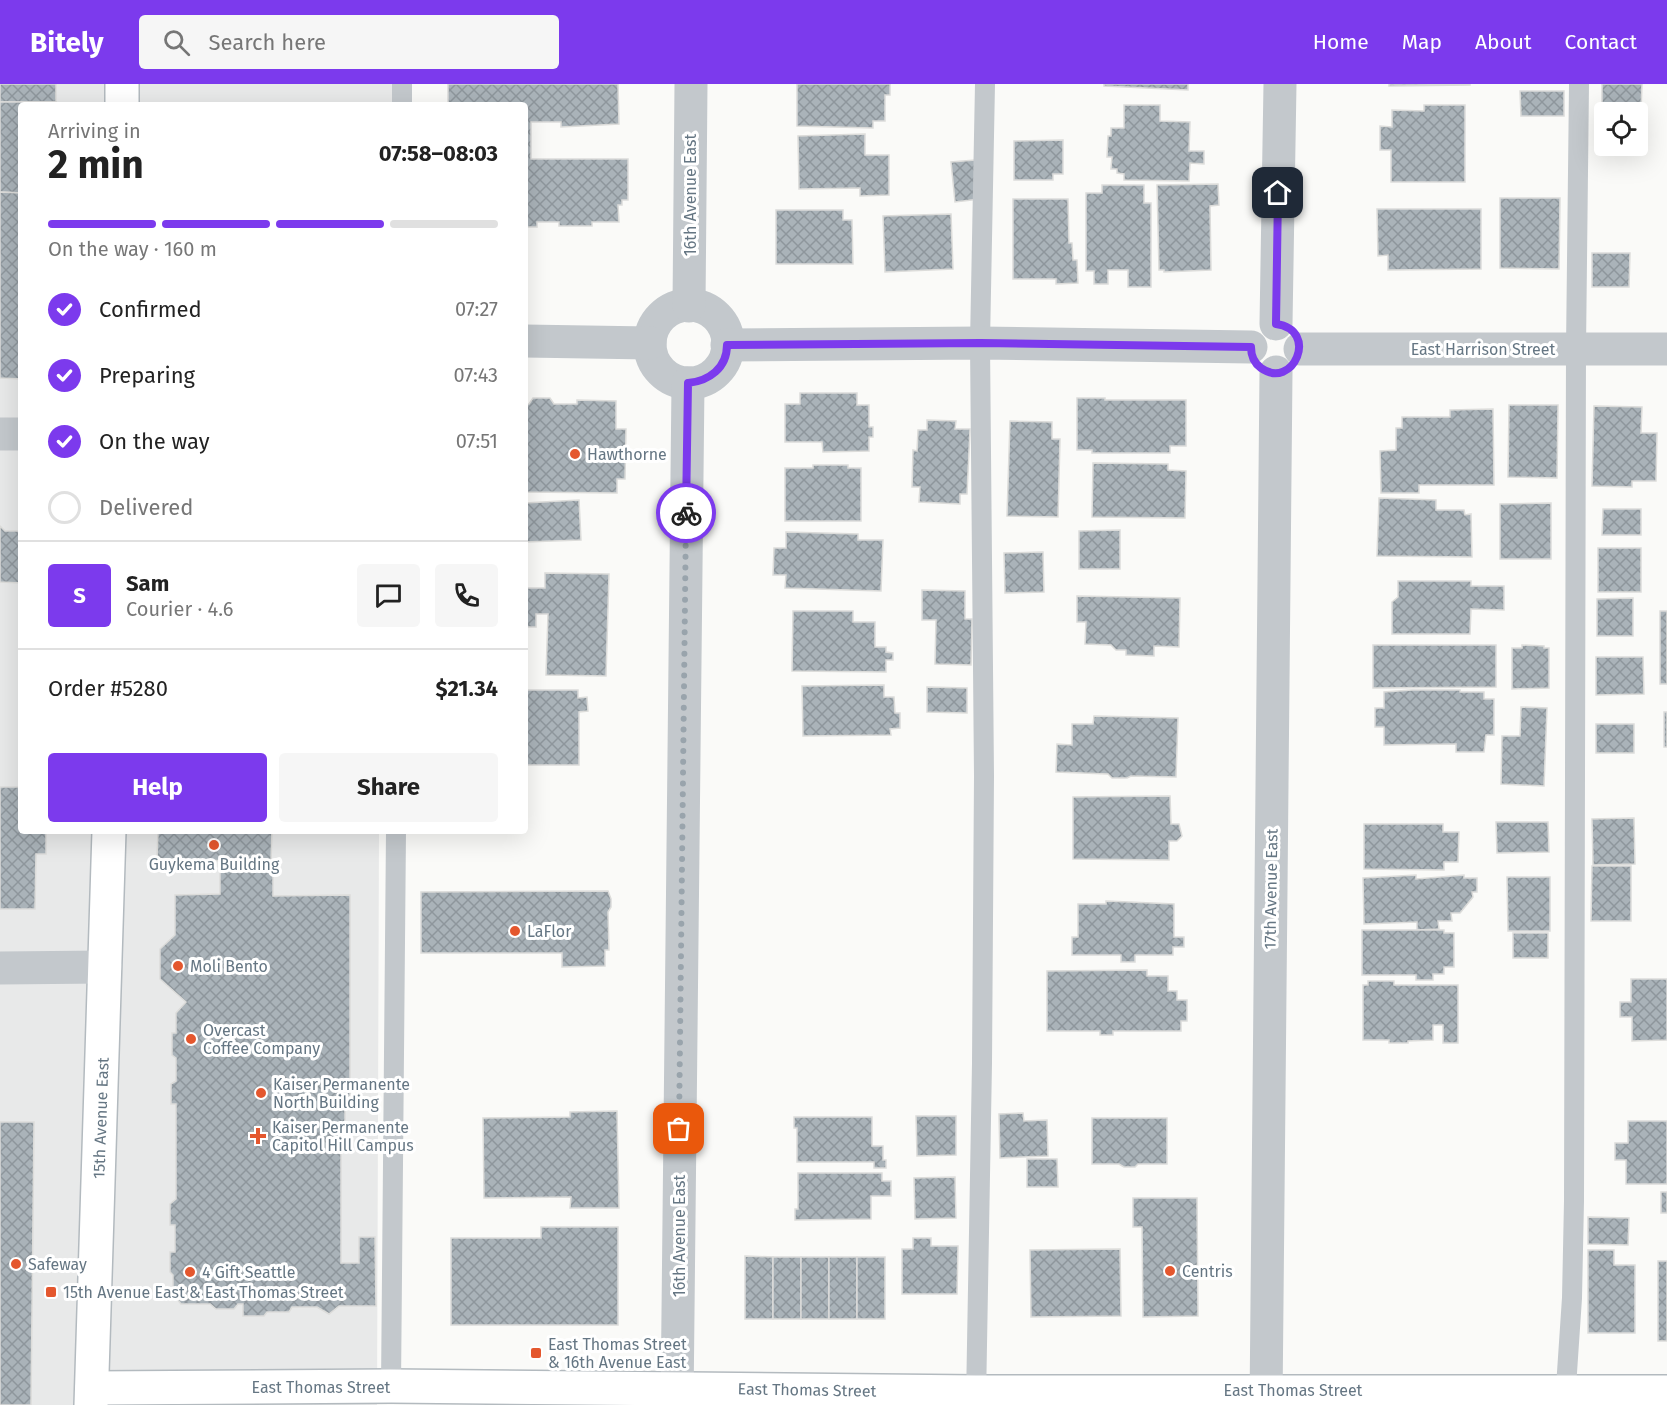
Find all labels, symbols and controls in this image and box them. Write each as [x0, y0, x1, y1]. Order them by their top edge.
search box [139, 15, 559, 69]
text: Bitely [30, 26, 103, 59]
icon: search [160, 26, 193, 59]
text: Search here [208, 29, 326, 56]
text: Home [1313, 29, 1369, 55]
text: Map [1402, 29, 1442, 55]
text: About [1475, 29, 1532, 55]
text: Contact [1565, 29, 1637, 55]
map controls [1594, 102, 1648, 156]
button: locate [1594, 102, 1648, 156]
text: Arriving in [48, 119, 141, 143]
street label: 16th Avenue East [681, 134, 700, 256]
text: 07:58–08:03 [379, 140, 498, 167]
text: 2 min [48, 142, 144, 188]
pin [1252, 167, 1303, 218]
icon: home [1261, 176, 1294, 209]
text: On the way · 160 m [48, 237, 217, 261]
icon: check [48, 293, 81, 326]
text: Confirmed [99, 296, 202, 323]
text: 07:27 [455, 297, 498, 321]
street label: East Harrison Street [1411, 340, 1556, 359]
icon: check [48, 359, 81, 392]
text: Preparing [99, 362, 195, 389]
text: 07:43 [453, 363, 498, 387]
icon: check [48, 425, 81, 458]
text: On the way [99, 428, 210, 455]
text: 07:51 [456, 429, 498, 453]
place label: Hawthorne [587, 445, 667, 464]
marker: Hawthorne [568, 447, 582, 461]
courier [656, 483, 716, 543]
text: Delivered [99, 494, 194, 521]
icon: bike [670, 497, 703, 530]
button: chat [357, 564, 420, 627]
button: phone [435, 564, 498, 627]
text: Sam [126, 570, 169, 597]
text: S [73, 582, 86, 609]
text: Courier · 4.6 [126, 597, 233, 621]
text: Order #5280 [48, 675, 168, 702]
text: $21.34 [436, 675, 498, 702]
button: Help [48, 753, 267, 822]
button: Share [279, 753, 498, 822]
street label: 17th Avenue East [1260, 828, 1282, 950]
marker: Guykema Building [207, 838, 221, 852]
place label: Guykema Building [149, 855, 280, 874]
place label: LaFlor [527, 922, 572, 941]
marker: LaFlor [508, 924, 522, 938]
place label: Moli Bento [190, 957, 268, 976]
marker: Moli Bento [171, 959, 185, 973]
place label: Overcast Coffee Company [203, 1021, 320, 1058]
marker: Overcast Coffee Company [184, 1032, 198, 1046]
street label: 15th Avenue East [89, 1057, 113, 1179]
place label: Kaiser Permanente North Building [273, 1075, 410, 1112]
marker: Kaiser Permanente North Building [254, 1086, 268, 1100]
pin [653, 1103, 704, 1154]
icon: bag [662, 1112, 695, 1145]
place label: Kaiser Permanente Capitol Hill Campus [272, 1118, 414, 1155]
marker: Kaiser Permanente Capitol Hill Campus [249, 1127, 267, 1145]
street label: 16th Avenue East [670, 1175, 689, 1297]
place label: Safeway [28, 1255, 87, 1274]
marker: Safeway [9, 1257, 23, 1271]
place label: Centris [1182, 1262, 1233, 1281]
place label: 4 Gift Seattle [202, 1263, 295, 1282]
marker: Centris [1163, 1264, 1177, 1278]
marker: 4 Gift Seattle [183, 1265, 197, 1279]
place label: 15th Avenue East & East Thomas Street [63, 1283, 344, 1302]
marker: 15th Avenue East & East Thomas Street [44, 1285, 58, 1299]
place label: East Thomas Street & 16th Avenue East [548, 1335, 687, 1372]
marker: East Thomas Street & 16th Avenue East [529, 1346, 543, 1360]
street label: East Thomas Street [252, 1378, 391, 1397]
street label: East Thomas Street [737, 1379, 877, 1401]
street label: East Thomas Street [1224, 1381, 1363, 1400]

